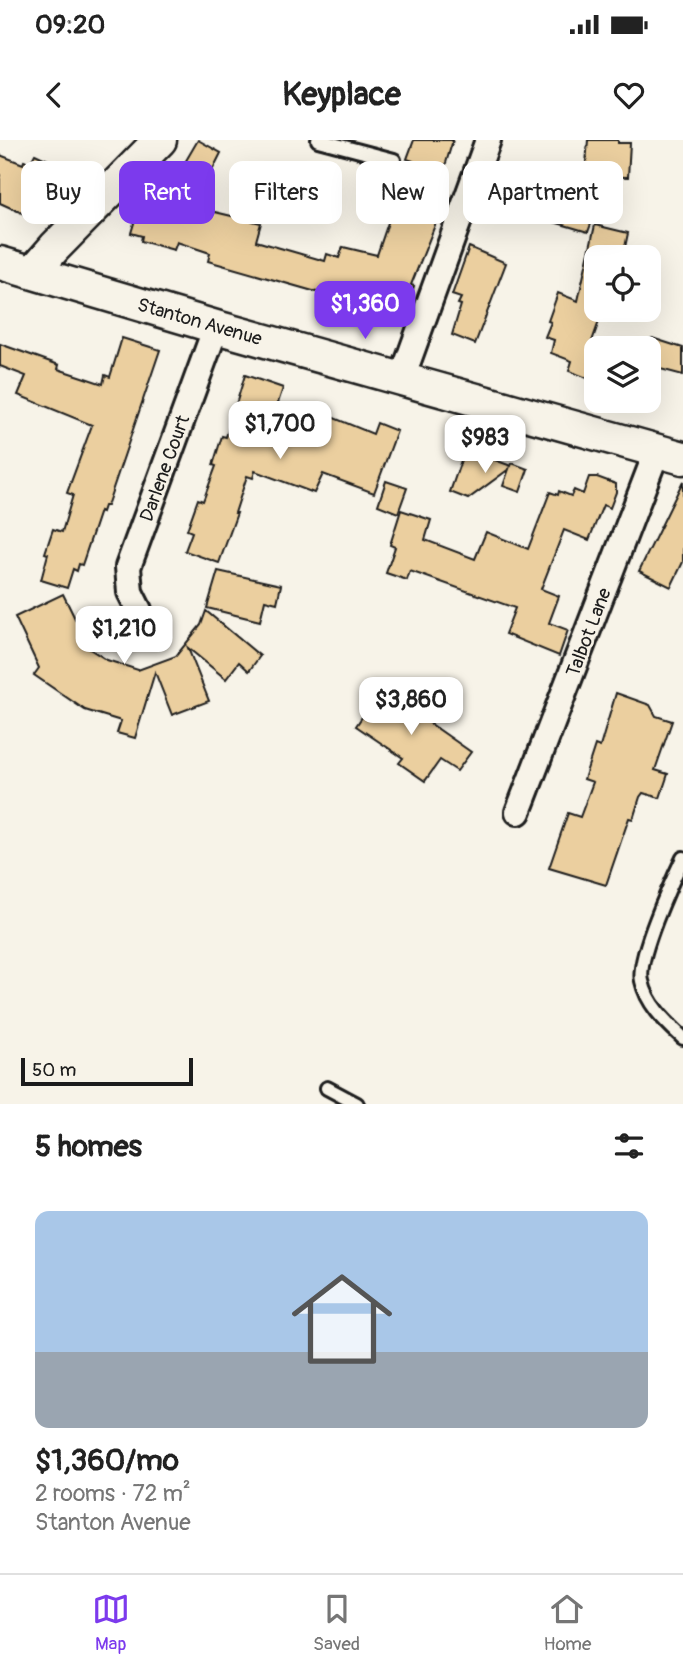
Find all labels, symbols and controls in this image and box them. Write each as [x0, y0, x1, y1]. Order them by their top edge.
text: 09:20 [35, 9, 105, 41]
text: Keyplace [282, 75, 401, 115]
icon: back [35, 76, 73, 114]
icon: heart [610, 76, 648, 114]
chip: Buy [21, 161, 105, 224]
chip: Rent [119, 161, 215, 224]
chip: Filters [229, 161, 342, 224]
chip: New [356, 161, 449, 224]
chip: Apartment [463, 161, 623, 224]
map controls [584, 245, 661, 413]
button: locate [584, 245, 661, 322]
pin: $1,360 [308, 282, 422, 341]
text: $1,360 [330, 289, 400, 318]
street label: Stanton Avenue [135, 293, 265, 351]
button: layers [584, 336, 661, 413]
pin: $1,700 [223, 402, 337, 461]
text: $1,700 [245, 409, 315, 438]
street label: Darlene Court [135, 412, 195, 525]
pin: $983 [444, 416, 526, 475]
text: $983 [461, 423, 509, 452]
street label: Talbot Lane [561, 584, 617, 680]
pin: $1,210 [67, 606, 181, 666]
text: $1,210 [92, 614, 156, 643]
pin: $3,860 [354, 678, 468, 737]
text: $3,860 [375, 685, 447, 714]
scale bar [21, 1055, 192, 1087]
text: 50 m [32, 1058, 76, 1082]
icon: filters [610, 1127, 648, 1165]
text: 5 homes [35, 1128, 142, 1165]
icon: home [279, 1256, 405, 1382]
text: $1,360/mo [35, 1442, 179, 1479]
text: 2 rooms · 72 m² [35, 1479, 191, 1508]
text: Stanton Avenue [35, 1508, 191, 1537]
tab: Map [92, 1590, 130, 1656]
tab: Saved [313, 1590, 360, 1656]
tab: Home [543, 1590, 591, 1656]

